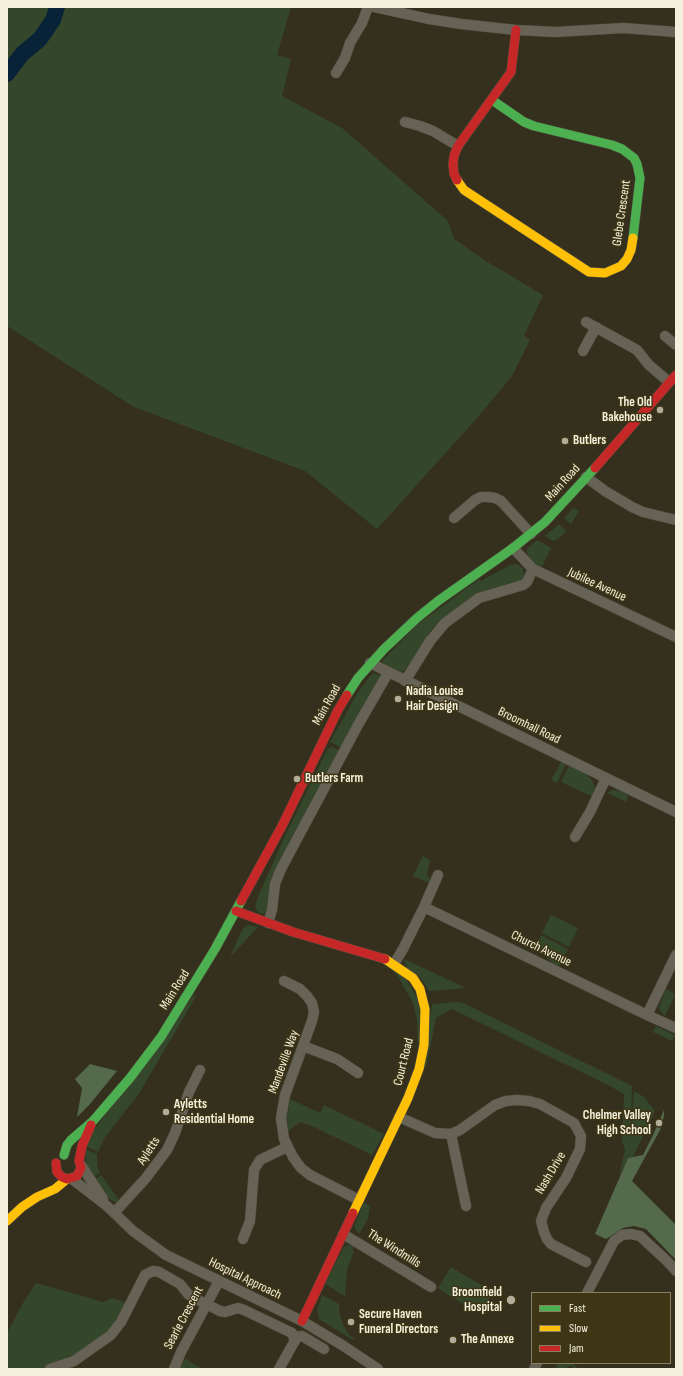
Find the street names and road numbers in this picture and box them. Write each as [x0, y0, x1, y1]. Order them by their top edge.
street label: Glebe Crescent [610, 179, 634, 247]
street label: Main Road [542, 461, 584, 505]
street label: Jubilee Avenue [565, 565, 629, 605]
street label: Main Road [309, 682, 345, 728]
street label: Broomhall Road [495, 704, 563, 748]
street label: Church Avenue [508, 928, 574, 970]
street label: Main Road [157, 967, 193, 1013]
street label: Mandeville Way [265, 1028, 303, 1096]
street label: Court Road [391, 1037, 417, 1087]
street label: Ayletts [134, 1134, 164, 1168]
street label: Nash Drive [532, 1149, 570, 1197]
street label: The Windmills [364, 1226, 424, 1272]
street label: Hospital Approach [206, 1255, 284, 1303]
street label: Searle Crescent [161, 1284, 207, 1352]

